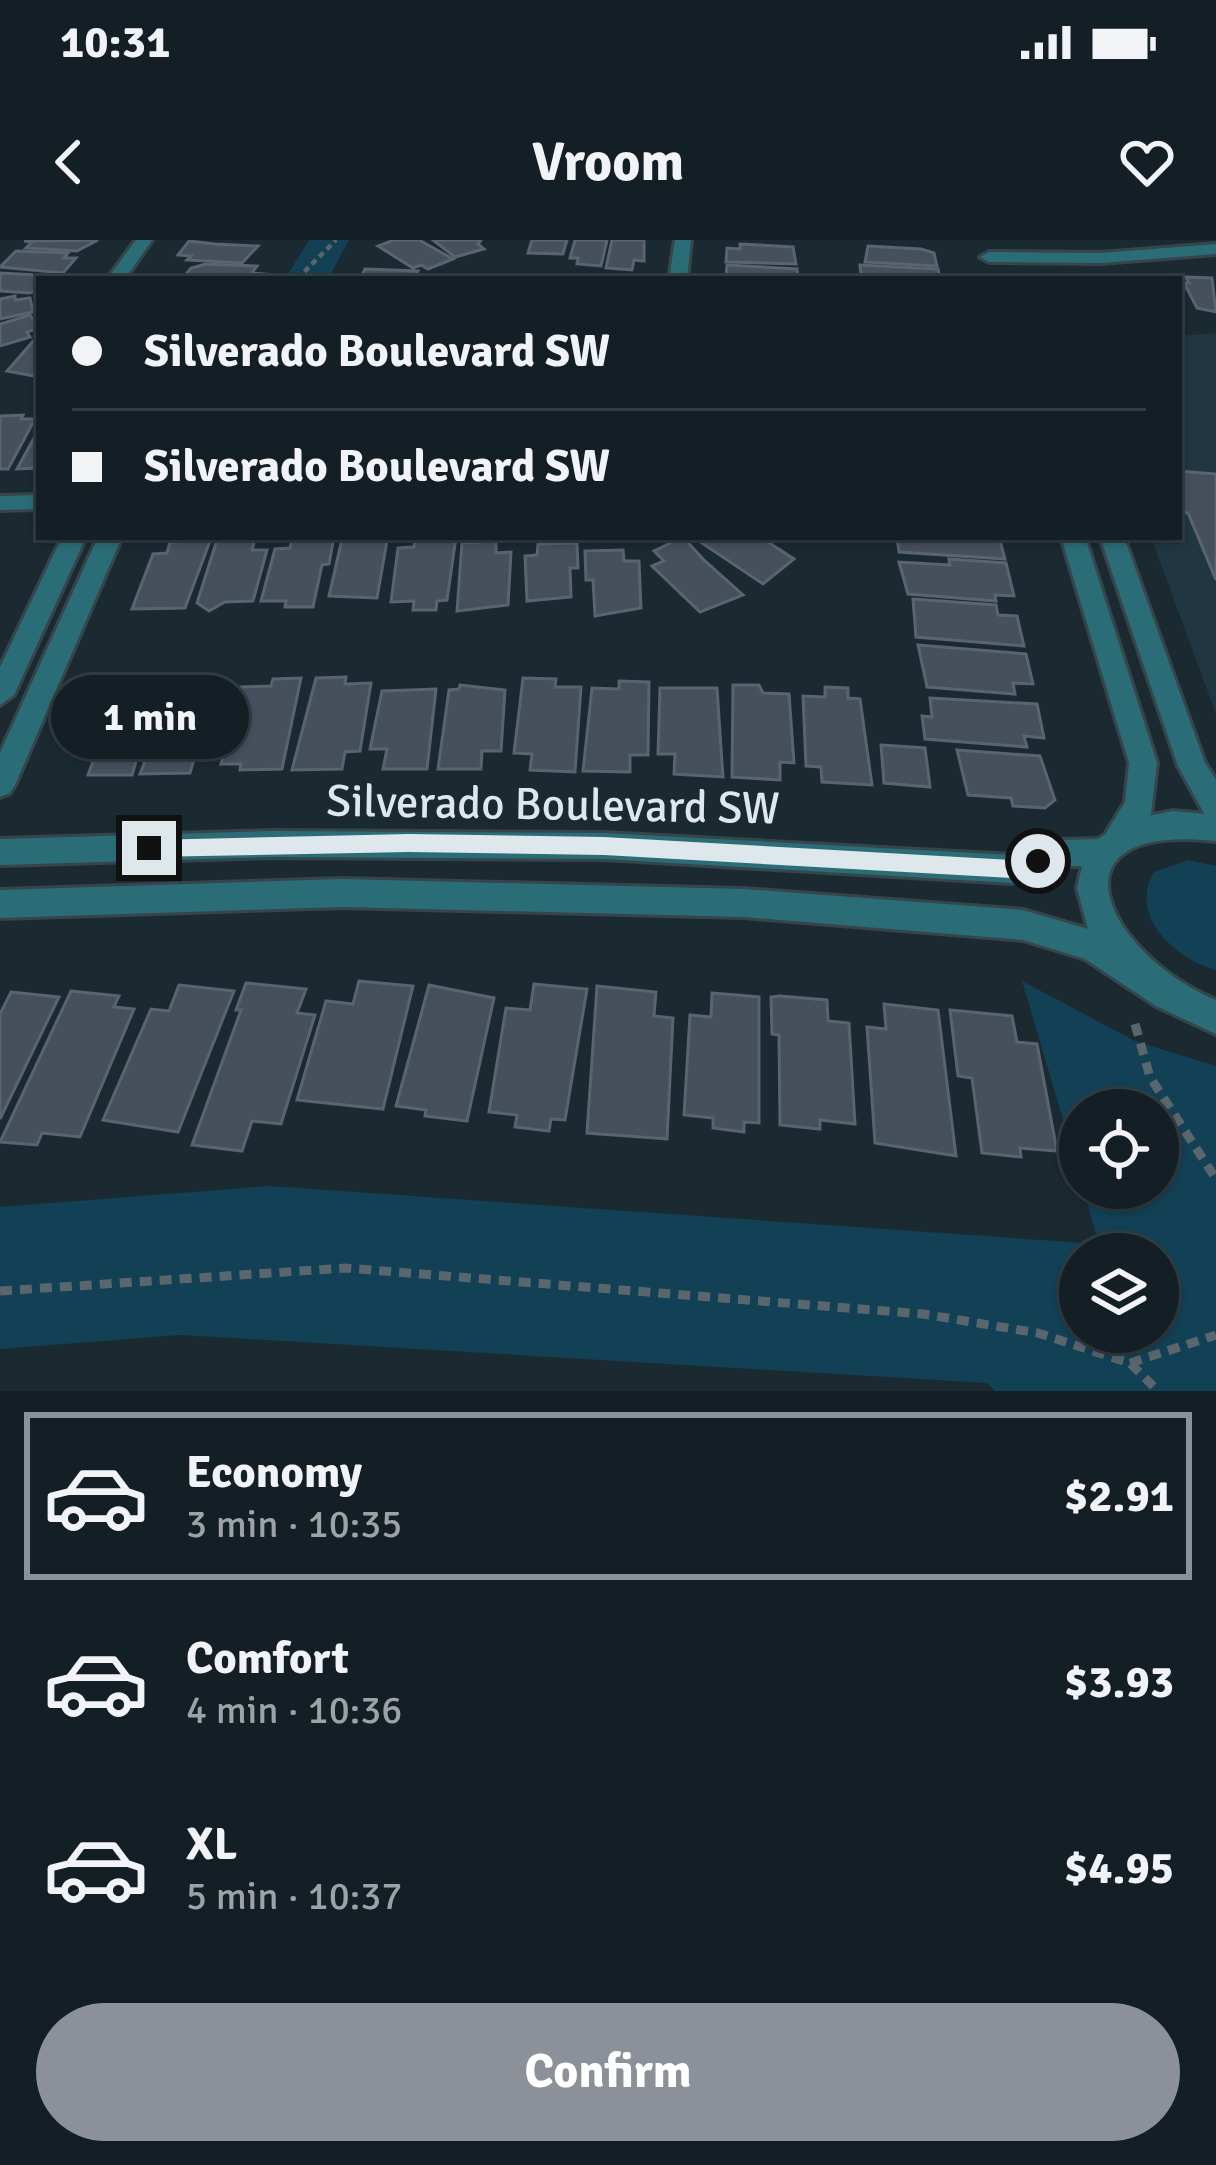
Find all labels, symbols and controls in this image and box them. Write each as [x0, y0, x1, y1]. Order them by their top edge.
text: 10:31 [60, 15, 170, 70]
icon: back [36, 129, 102, 195]
text: Vroom [532, 129, 684, 196]
icon: heart [1114, 129, 1180, 195]
text: Silverado Boulevard SW [144, 324, 610, 379]
text: Silverado Boulevard SW [144, 439, 610, 494]
callout: 1 min [50, 674, 248, 758]
text: 1 min [103, 693, 197, 741]
street label: Silverado Boulevard SW [326, 774, 780, 836]
route end [122, 821, 176, 875]
route start [1011, 834, 1065, 888]
map controls [1059, 1089, 1179, 1353]
button: locate [1059, 1089, 1179, 1209]
button: layers [1059, 1233, 1179, 1353]
icon: car [42, 1442, 150, 1550]
text: Economy [186, 1445, 362, 1500]
text: $2.91 [1064, 1469, 1174, 1524]
text: 3 min · 10:35 [186, 1500, 402, 1548]
icon: car [42, 1628, 150, 1736]
text: Comfort [186, 1631, 349, 1686]
text: $3.93 [1064, 1655, 1174, 1710]
text: 4 min · 10:36 [186, 1686, 402, 1734]
icon: car [42, 1814, 150, 1922]
text: XL [186, 1817, 237, 1872]
text: $4.95 [1064, 1841, 1174, 1896]
text: 5 min · 10:37 [186, 1872, 402, 1920]
button: Confirm [36, 2003, 1180, 2141]

